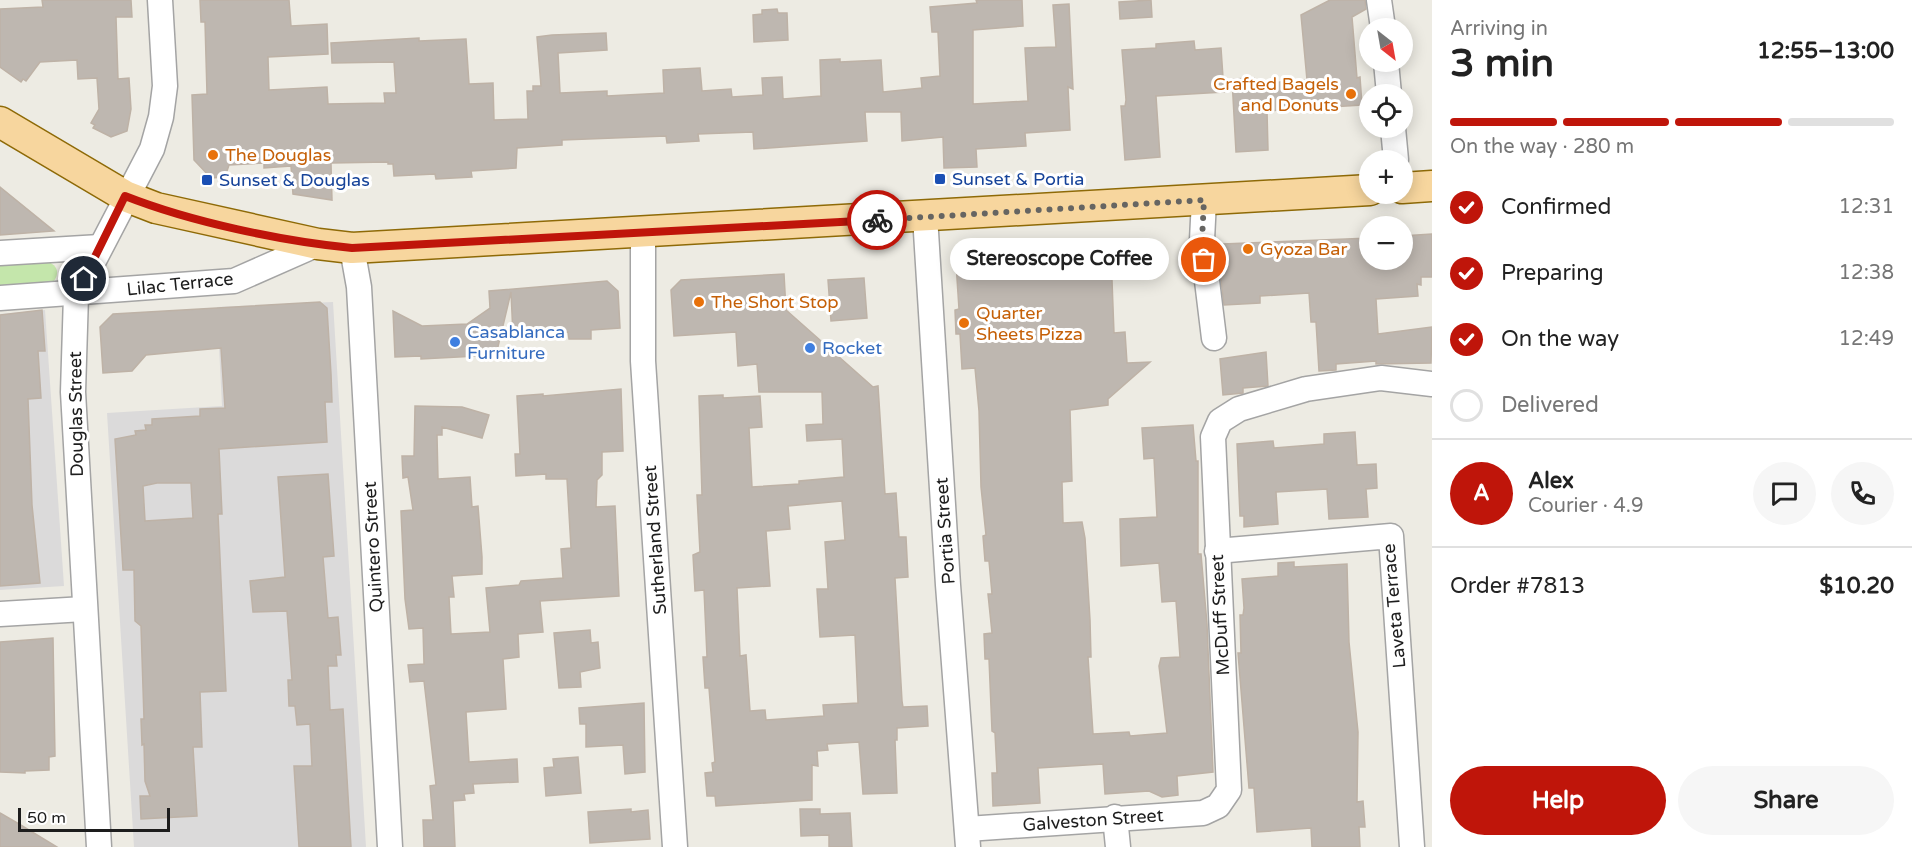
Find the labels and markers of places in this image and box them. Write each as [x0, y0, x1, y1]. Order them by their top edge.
place label: Crafted Bagels and Donuts [1213, 73, 1339, 116]
marker: Crafted Bagels and Donuts [1344, 87, 1358, 101]
place label: The Douglas [225, 144, 331, 166]
marker: The Douglas [206, 148, 220, 162]
place label: Sunset & Portia [952, 168, 1084, 190]
place label: Sunset & Douglas [219, 169, 370, 191]
marker: Sunset & Portia [933, 172, 947, 186]
marker: Sunset & Douglas [200, 173, 214, 187]
pin [1178, 234, 1229, 285]
place label: Gyoza Bar [1260, 238, 1347, 260]
callout: Stereoscope Coffee [949, 239, 1168, 281]
marker: Gyoza Bar [1241, 242, 1255, 256]
pin [58, 253, 109, 304]
place label: The Short Stop [711, 291, 839, 313]
marker: The Short Stop [692, 295, 706, 309]
place label: Quarter Sheets Pizza [976, 302, 1083, 345]
marker: Quarter Sheets Pizza [957, 316, 971, 330]
place label: Casablanca Furniture [467, 321, 565, 364]
marker: Casablanca Furniture [448, 335, 462, 349]
place label: Rocket [822, 337, 882, 359]
marker: Rocket [803, 341, 817, 355]

